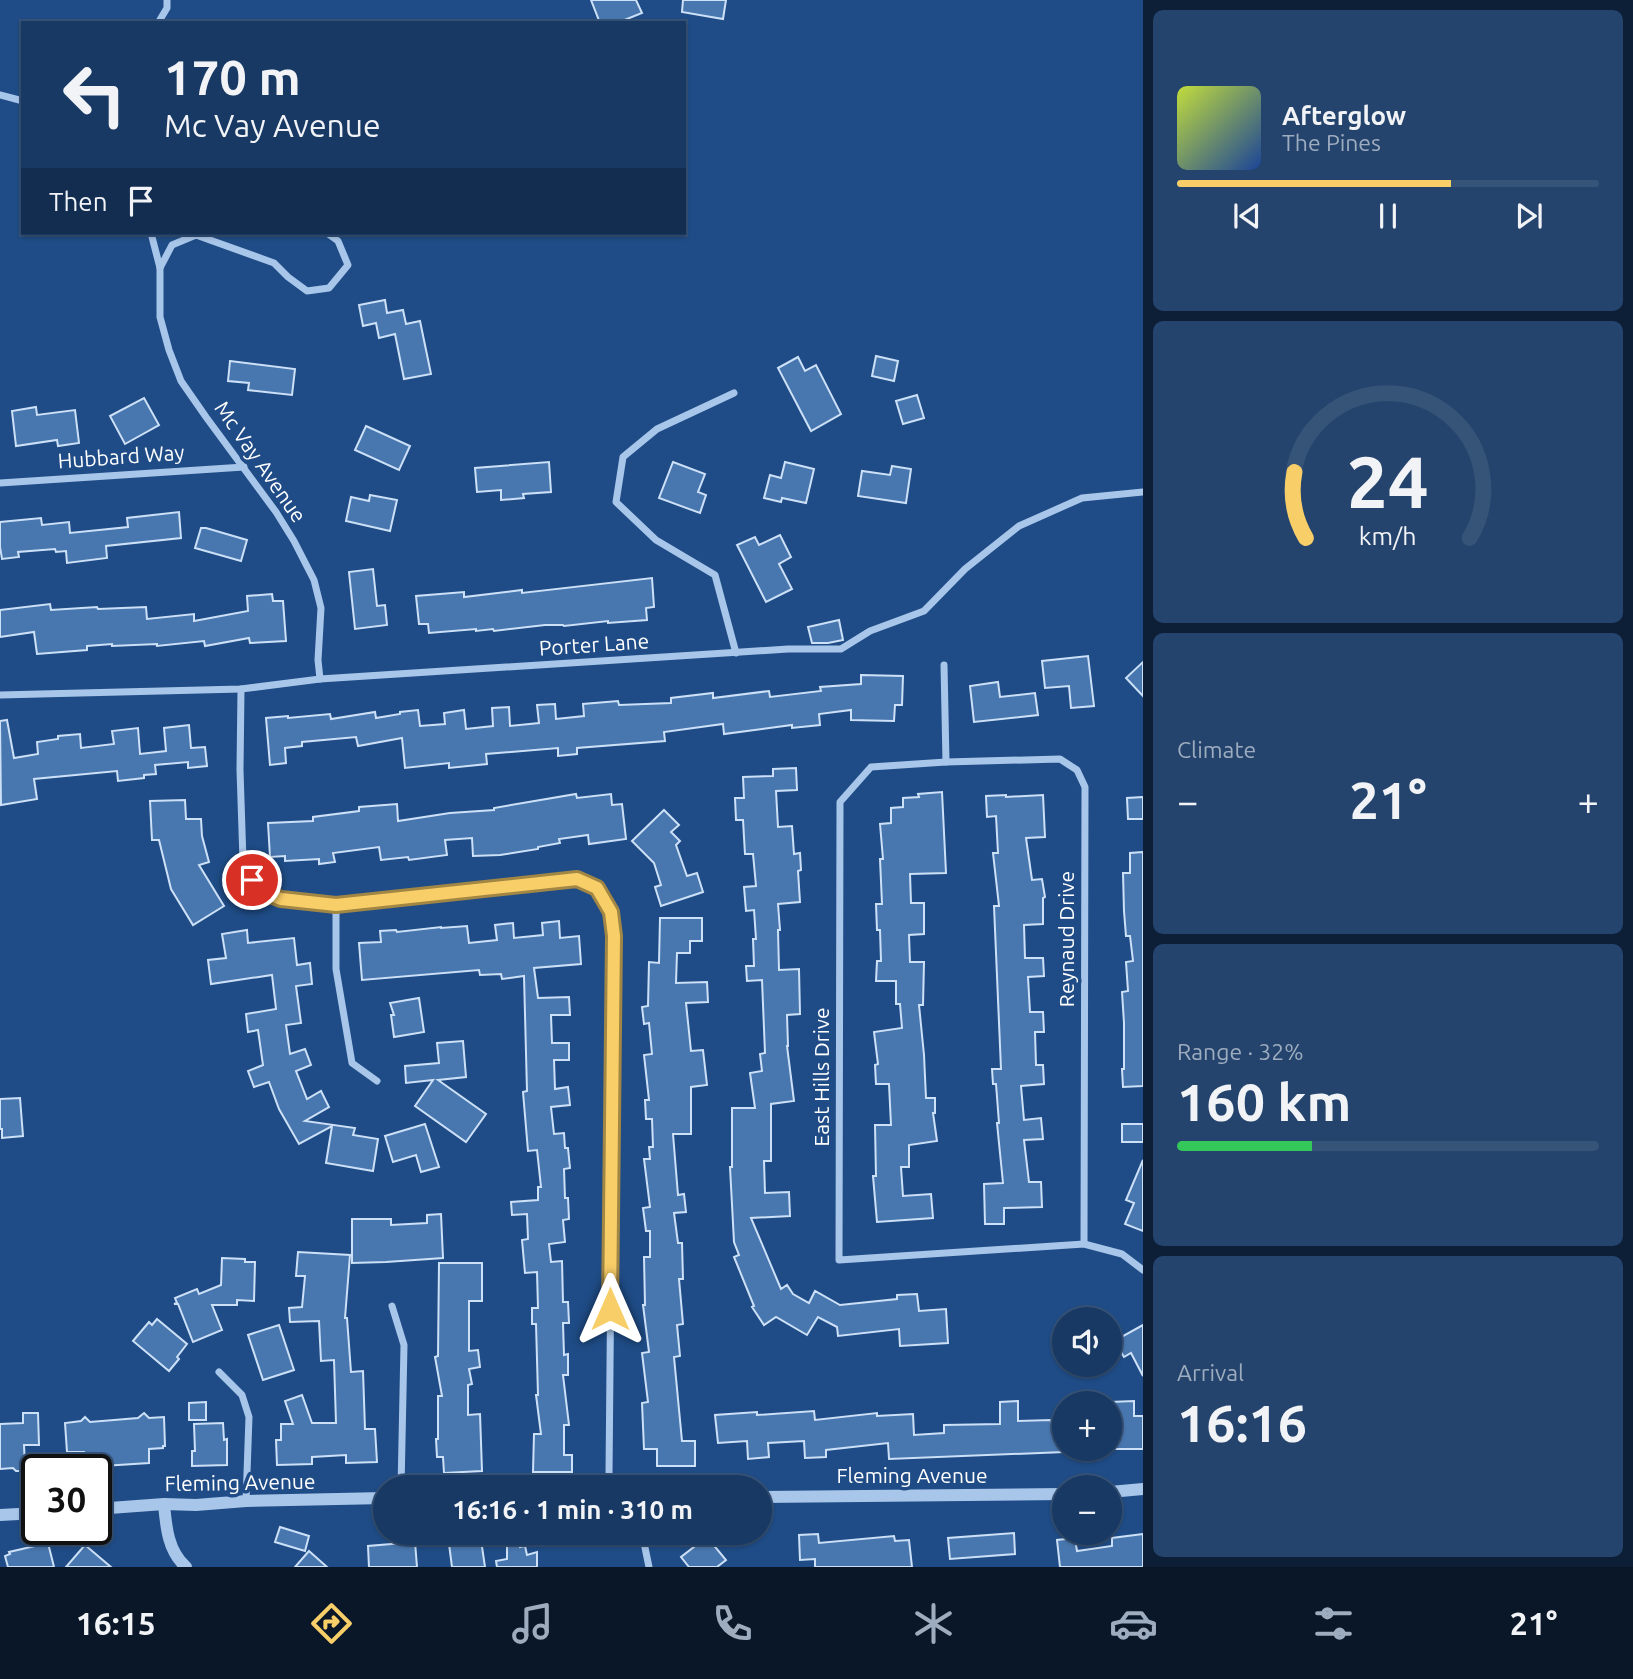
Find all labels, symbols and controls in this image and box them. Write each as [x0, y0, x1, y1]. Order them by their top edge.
icon: left [49, 49, 140, 140]
text: 170 m [164, 49, 301, 104]
text: Afterglow [1282, 101, 1406, 130]
text: Mc Vay Avenue [164, 107, 381, 143]
text: The Pines [1282, 130, 1381, 155]
icon: arrive [122, 182, 160, 220]
text: Then [49, 187, 108, 216]
icon: previous [1228, 197, 1266, 235]
icon: pause [1369, 197, 1407, 235]
icon: next [1510, 197, 1548, 235]
street label: Mc Vay Avenue [210, 396, 311, 527]
street label: Hubbard Way [57, 440, 185, 472]
text: 24 [1347, 441, 1429, 523]
text: km/h [1359, 522, 1417, 550]
street label: Porter Lane [538, 628, 650, 660]
text: Climate [1177, 737, 1256, 762]
text: 21° [1349, 771, 1427, 829]
text: − [1177, 780, 1198, 822]
text: + [1578, 780, 1599, 822]
pin [222, 850, 282, 910]
icon: arrive [233, 861, 271, 899]
street label: Reynaud Drive [1054, 871, 1078, 1007]
street label: East Hills Drive [809, 1007, 833, 1147]
text: Range · 32% [1177, 1039, 1304, 1064]
text: 160 km [1177, 1073, 1351, 1131]
position arrow [573, 1272, 647, 1346]
map controls [1052, 1307, 1122, 1545]
button: sound [1052, 1307, 1122, 1377]
text: Arrival [1177, 1360, 1244, 1385]
button: + [1052, 1391, 1122, 1461]
text: 16:16 [1177, 1394, 1307, 1452]
speed limit sign: 30 [21, 1454, 112, 1545]
street label: Fleming Avenue [837, 1463, 988, 1487]
street label: Fleming Avenue [164, 1469, 316, 1495]
button: − [1052, 1475, 1122, 1545]
text: 16:16 · 1 min · 310 m [452, 1495, 693, 1524]
icon: directions [307, 1599, 356, 1648]
icon: music [508, 1599, 557, 1648]
icon: phone [708, 1599, 757, 1648]
icon: climate [909, 1599, 958, 1648]
icon: car [1109, 1599, 1158, 1648]
icon: filters [1309, 1599, 1358, 1648]
text: 16:15 [76, 1605, 156, 1641]
text: 21° [1510, 1605, 1557, 1641]

